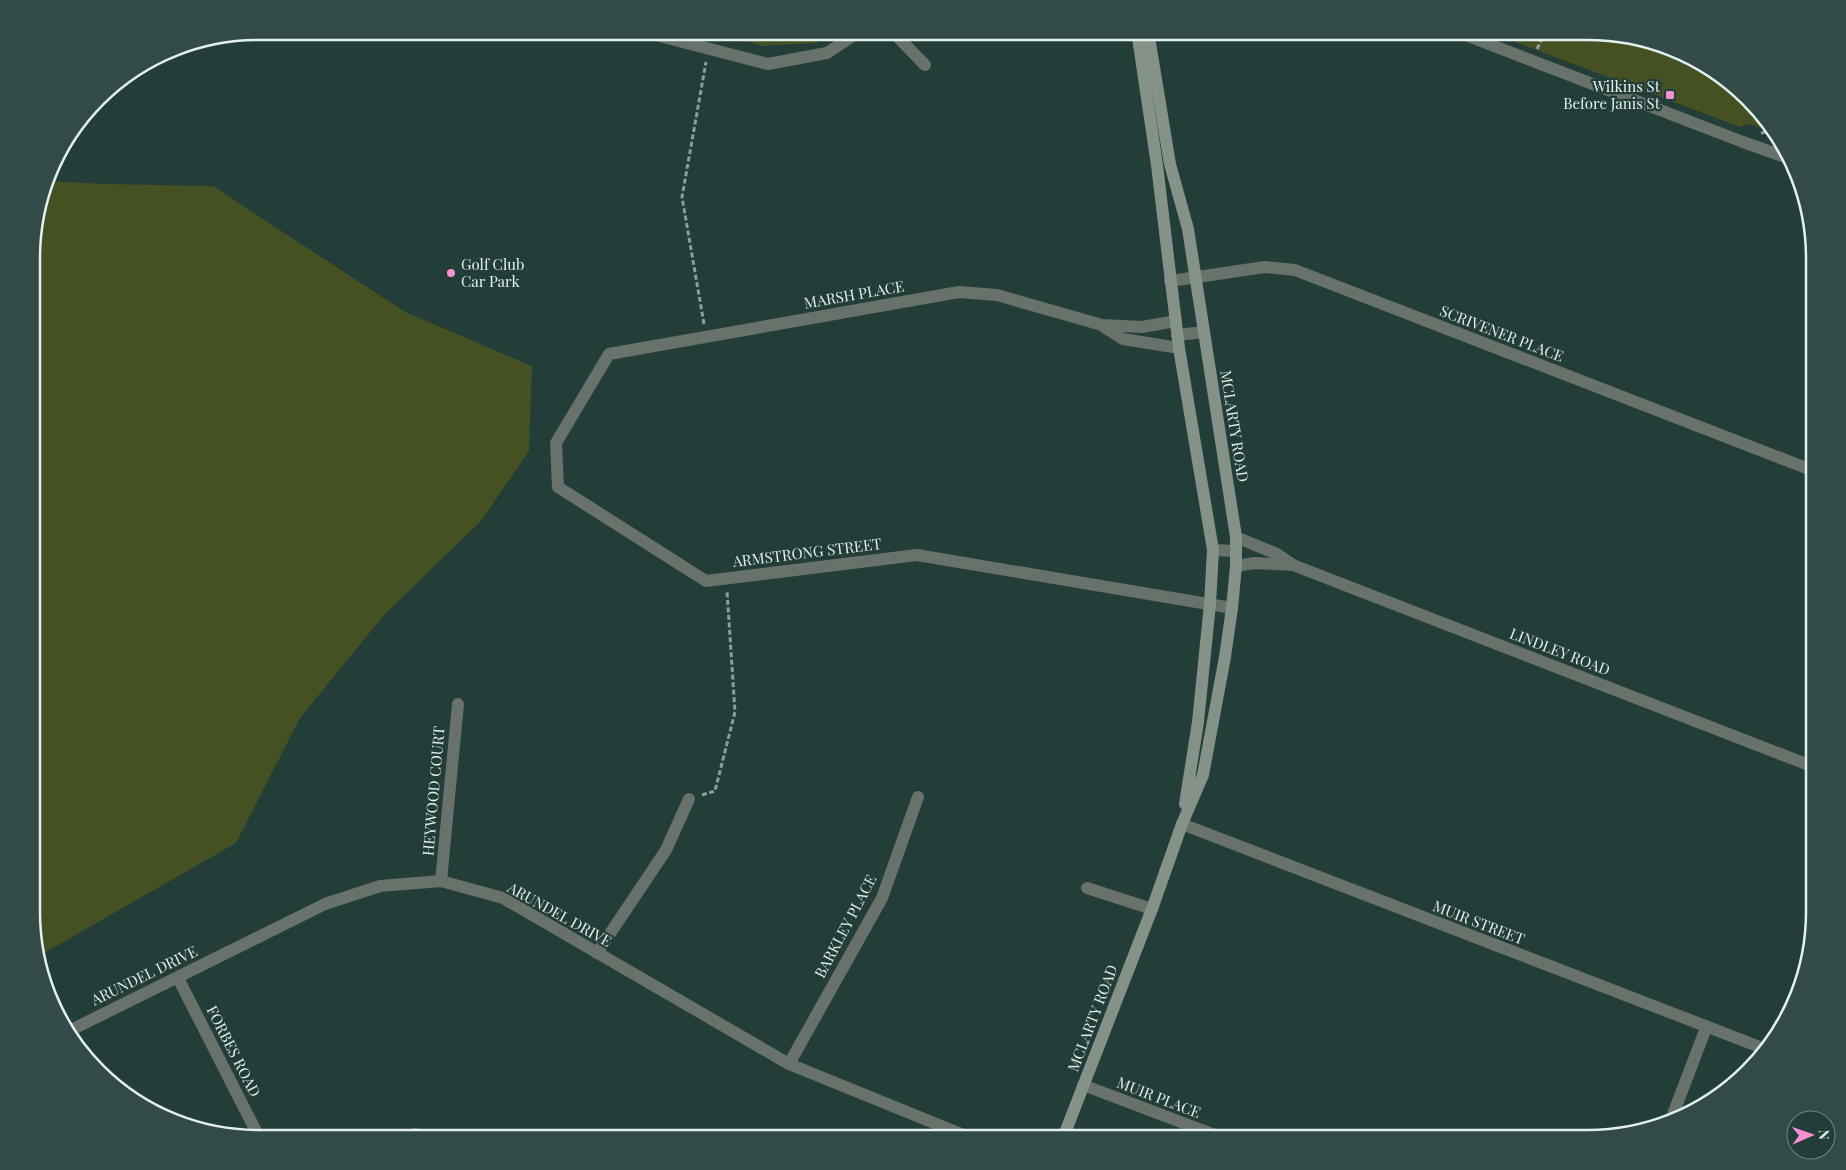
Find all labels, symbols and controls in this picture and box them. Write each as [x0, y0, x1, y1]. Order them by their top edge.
place label: Wilkins St Before Janis St [1563, 76, 1661, 113]
marker: Wilkins St Before Janis St [1664, 89, 1676, 101]
place label: Golf Club Car Park [461, 254, 524, 291]
marker: Golf Club Car Park [445, 267, 457, 279]
street label: MARSH PLACE [802, 275, 906, 313]
street label: SCRIVENER PLACE [1437, 300, 1567, 366]
street label: MCLARTY ROAD [1216, 369, 1254, 483]
street label: ARMSTRONG STREET [731, 533, 882, 571]
street label: LINDLEY ROAD [1507, 623, 1613, 679]
street label: HEYWOOD COURT [417, 725, 449, 857]
street label: BARKLEY PLACE [809, 871, 881, 981]
street label: ARUNDEL DRIVE [504, 877, 616, 951]
street label: MUIR STREET [1430, 895, 1528, 949]
street label: ARUNDEL DRIVE [87, 941, 201, 1010]
street label: MCLARTY ROAD [1062, 962, 1122, 1074]
street label: FORBES ROAD [202, 1002, 266, 1100]
street label: MUIR PLACE [1114, 1072, 1204, 1122]
north arrow [1786, 1110, 1836, 1160]
text: N [1815, 1129, 1834, 1140]

